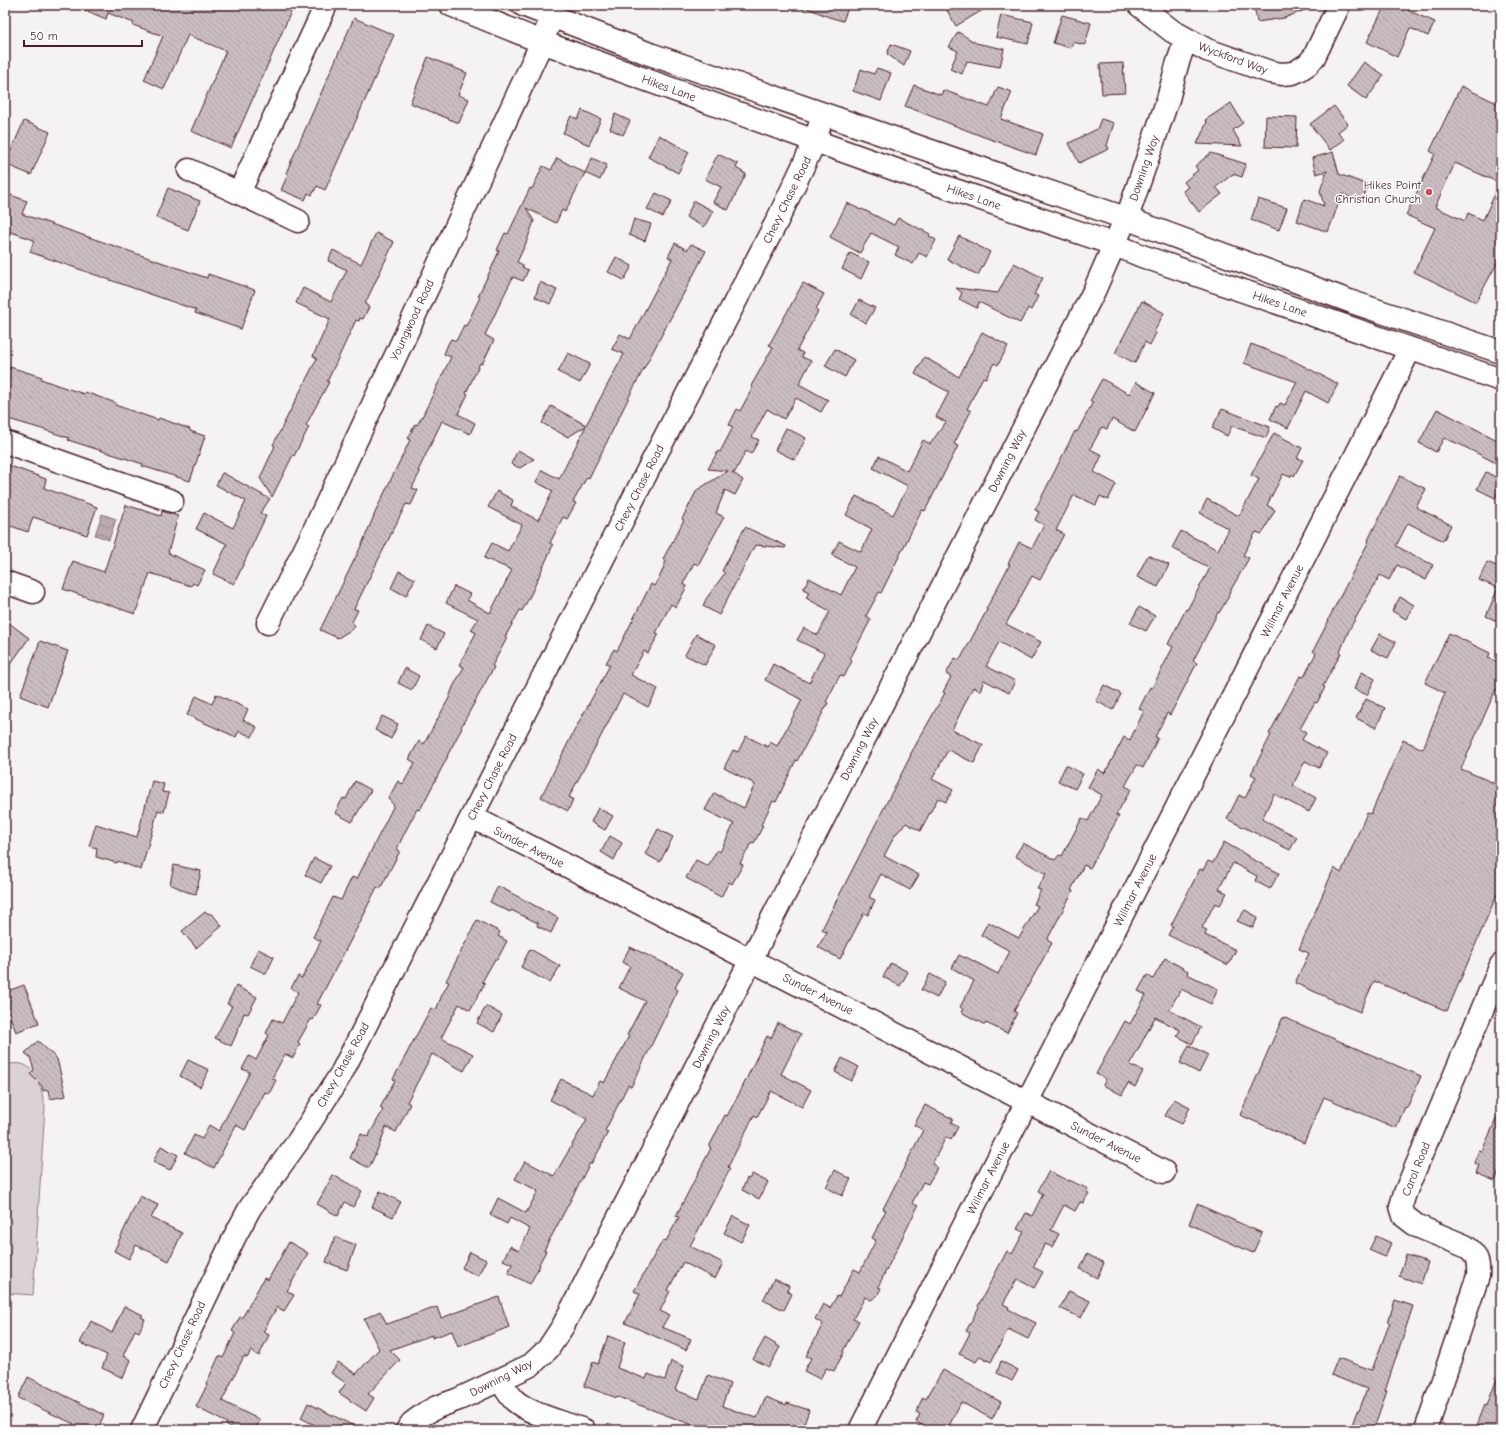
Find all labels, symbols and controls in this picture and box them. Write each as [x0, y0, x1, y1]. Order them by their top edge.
scale bar [24, 22, 142, 48]
text: 50 m [30, 29, 58, 43]
street label: Wyckford Way [1197, 39, 1270, 77]
street label: Hikes Lane [640, 72, 698, 104]
street label: Downing Way [1126, 133, 1162, 203]
street label: Chevy Chase Road [760, 154, 814, 246]
place label: Hikes Point Christian Church [1335, 178, 1422, 206]
street label: Hikes Lane [945, 181, 1003, 213]
marker: Hikes Point Christian Church [1424, 187, 1434, 197]
street label: Youngwood Road [387, 277, 437, 363]
street label: Hikes Lane [1251, 288, 1309, 320]
street label: Downing Way [985, 427, 1029, 495]
street label: Chevy Chase Road [611, 442, 667, 534]
street label: Willmar Avenue [1258, 562, 1306, 640]
street label: Downing Way [837, 715, 881, 783]
street label: Chevy Chase Road [464, 731, 520, 823]
street label: Sunder Avenue [491, 823, 567, 871]
street label: Willmar Avenue [1111, 851, 1159, 929]
street label: Sunder Avenue [780, 970, 856, 1018]
street label: Downing Way [689, 1003, 733, 1071]
street label: Chevy Chase Road [314, 1020, 372, 1110]
street label: Sunder Avenue [1068, 1118, 1144, 1166]
street label: Willmar Avenue [964, 1139, 1012, 1217]
street label: Carol Road [1399, 1140, 1433, 1198]
street label: Chevy Chase Road [156, 1299, 208, 1391]
street label: Downing Way [467, 1356, 535, 1400]

